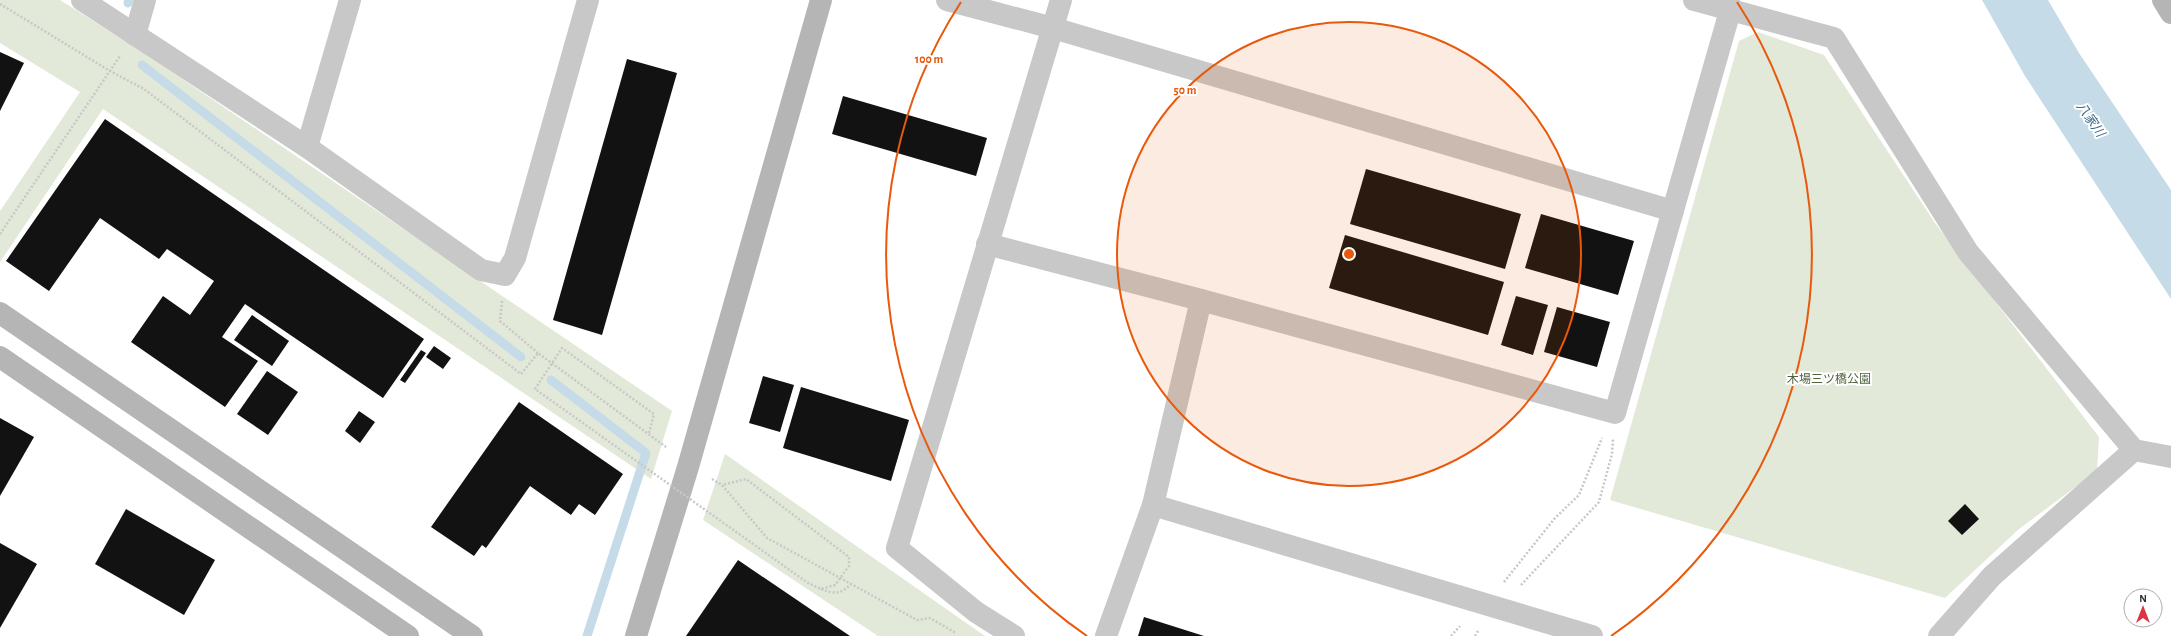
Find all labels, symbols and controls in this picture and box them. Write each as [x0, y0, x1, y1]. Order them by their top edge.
text: 100 m [915, 53, 943, 65]
text: 50 m [1174, 84, 1197, 96]
water label: 八家川 [2073, 100, 2108, 141]
centre of rings [1342, 247, 1356, 261]
park label: 木場三ツ橋公園 [1787, 372, 1871, 385]
north arrow [2123, 588, 2163, 628]
text: N [2139, 593, 2147, 604]

